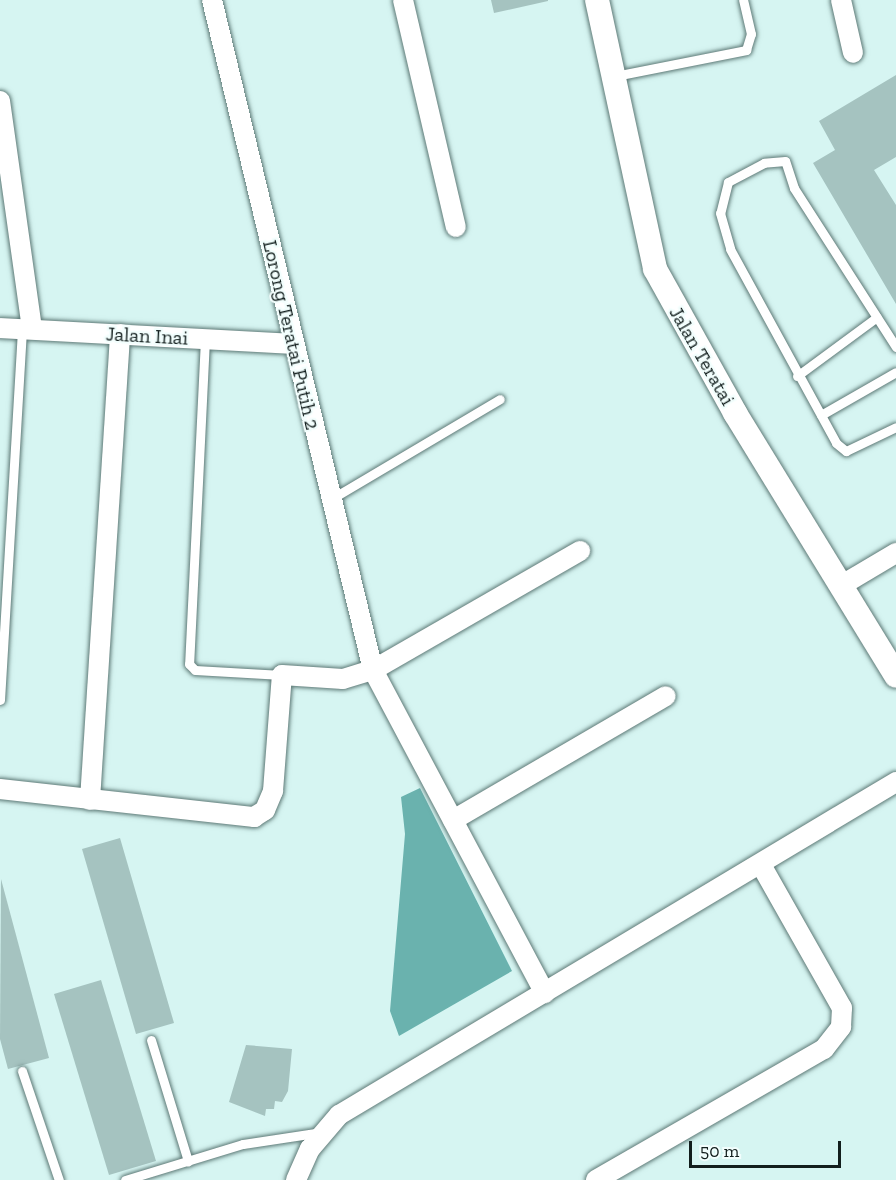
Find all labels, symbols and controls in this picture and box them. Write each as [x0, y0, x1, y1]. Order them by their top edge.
street label: Lorong Teratai Putih 2 [257, 238, 325, 432]
street label: Jalan Teratai [664, 302, 740, 410]
street label: Jalan Inai [105, 322, 189, 350]
scale bar [692, 1129, 844, 1167]
text: 50 m [700, 1140, 739, 1162]

